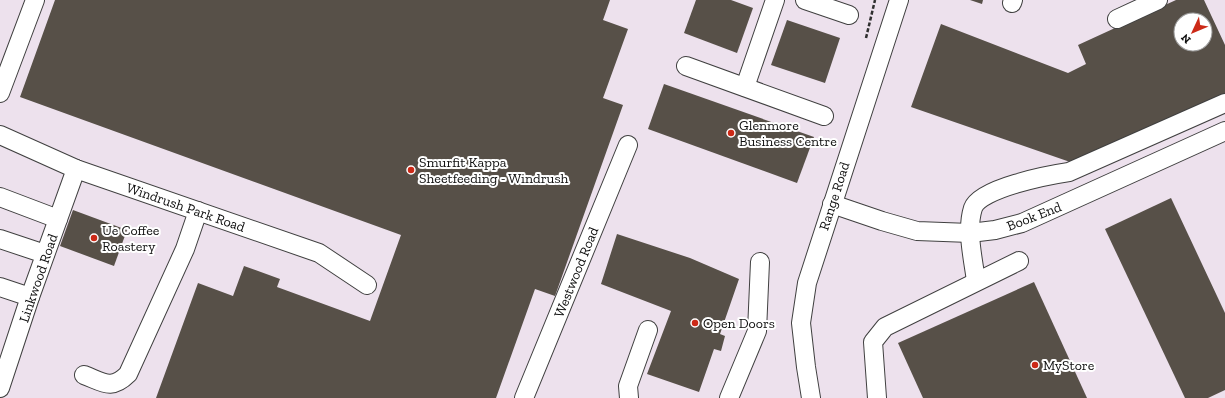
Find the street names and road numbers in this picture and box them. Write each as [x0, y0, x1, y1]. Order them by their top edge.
street label: Range Road [815, 159, 854, 233]
street label: Windrush Park Road [124, 179, 248, 236]
street label: Book End [1004, 198, 1064, 235]
street label: Westwood Road [551, 224, 602, 320]
street label: Linkwood Road [15, 231, 62, 325]

